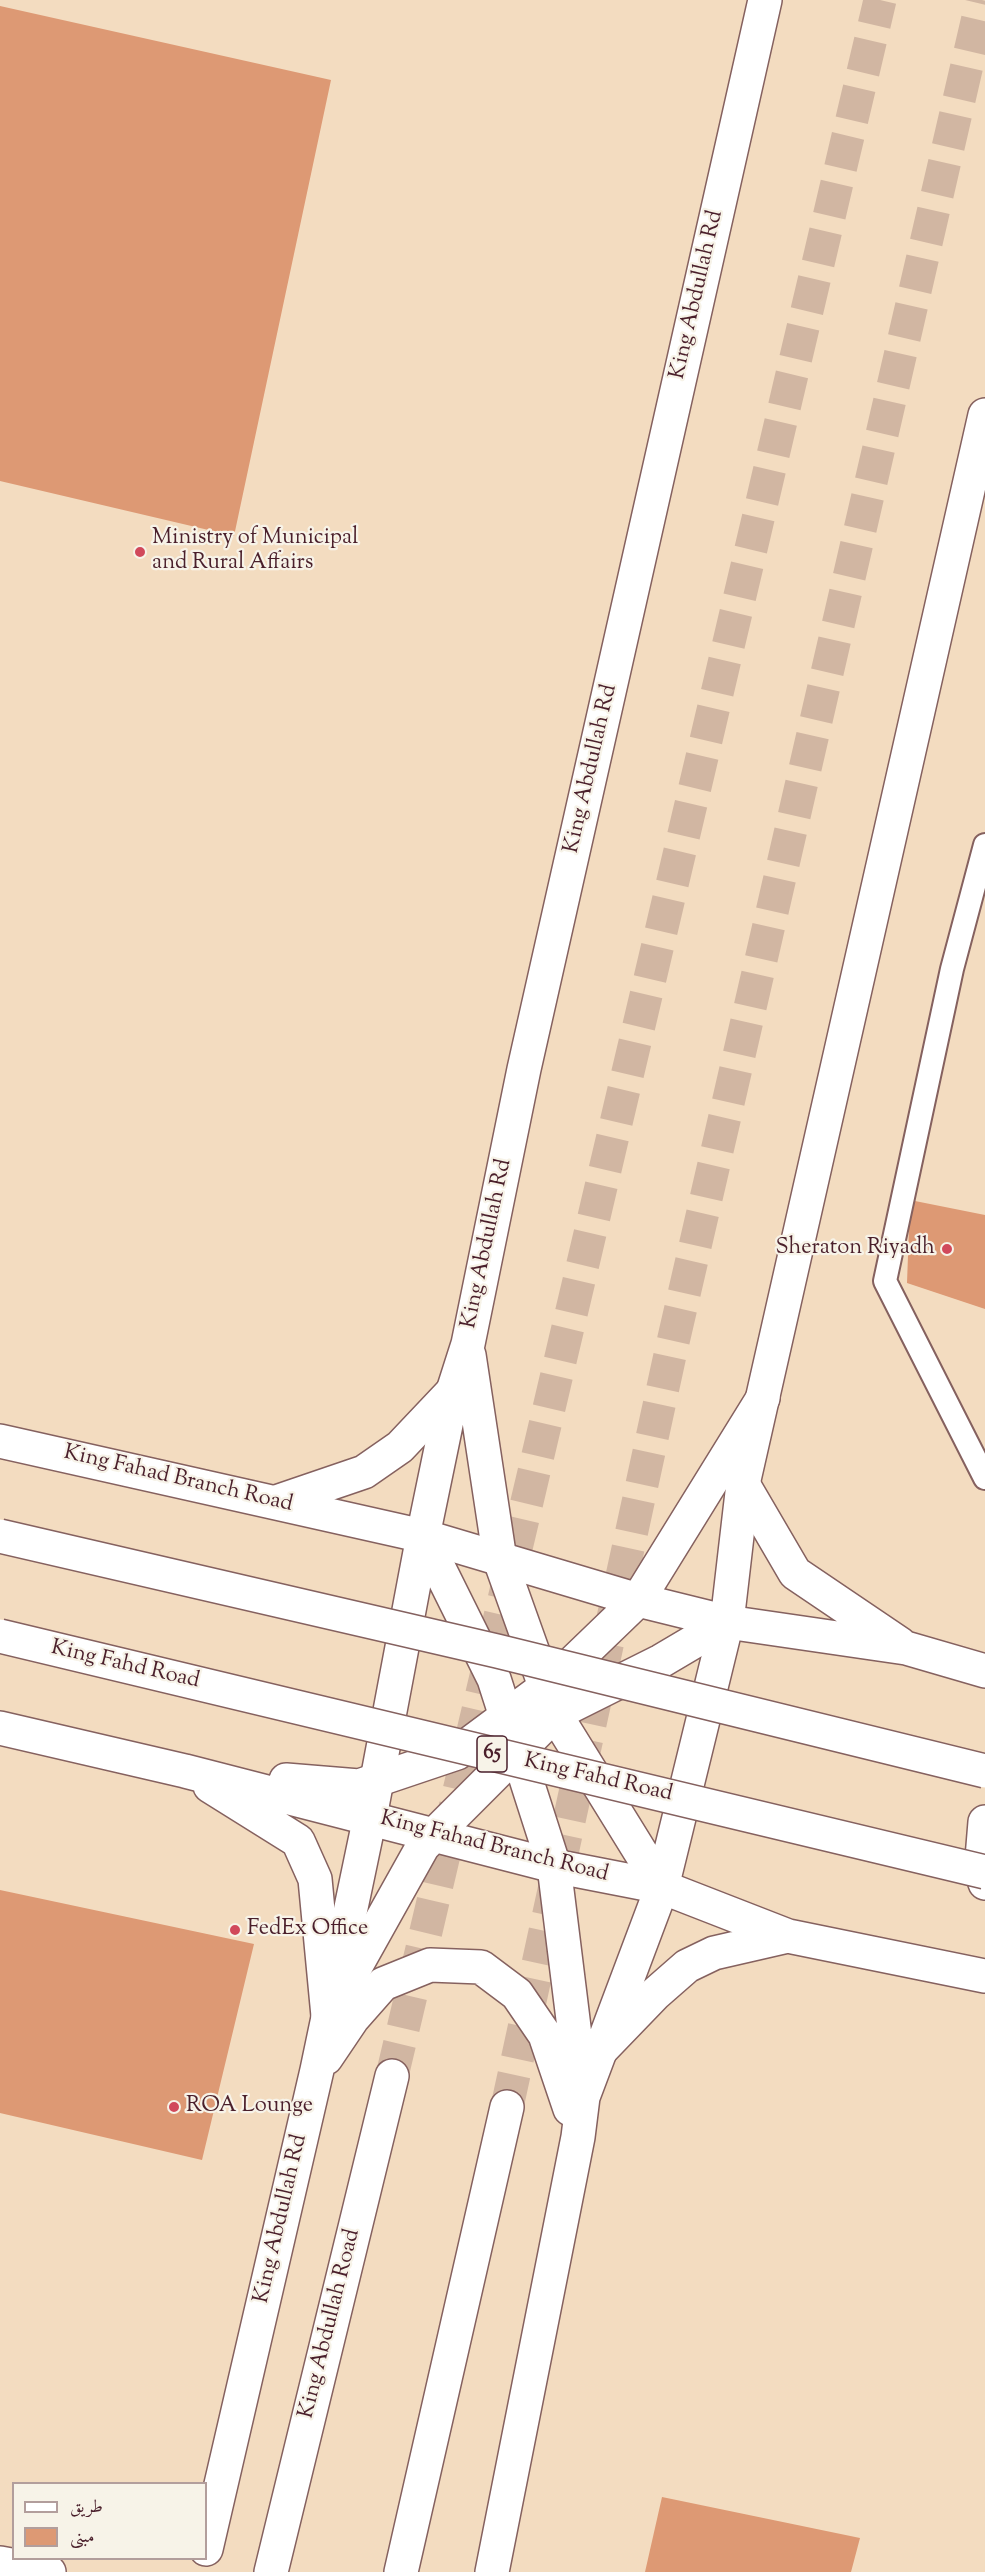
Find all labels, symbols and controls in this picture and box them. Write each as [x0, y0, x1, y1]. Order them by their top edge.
street label: King Abdullah Rd [666, 208, 730, 382]
place label: Ministry of Municipal and Rural Affairs [152, 526, 358, 578]
marker: Ministry of Municipal and Rural Affairs [133, 545, 147, 559]
street label: King Abdullah Rd [560, 682, 624, 856]
street label: King Abdullah Rd [457, 1157, 519, 1331]
place label: Sheraton Riyadh [775, 1236, 935, 1262]
marker: Sheraton Riyadh [940, 1242, 954, 1256]
street label: King Fahad Branch Road [61, 1441, 295, 1519]
street label: King Fahd Road [48, 1636, 202, 1696]
road number: 65 [477, 1736, 507, 1772]
street label: King Fahd Road [521, 1749, 675, 1809]
street label: King Fahad Branch Road [377, 1807, 611, 1889]
place label: FedEx Office [247, 1917, 368, 1943]
marker: FedEx Office [228, 1923, 242, 1937]
place label: ROA Lounge [186, 2094, 313, 2120]
marker: ROA Lounge [167, 2100, 181, 2114]
street label: King Abdullah Rd [250, 2132, 314, 2306]
street label: King Abdullah Road [295, 2226, 367, 2422]
legend [12, 2482, 207, 2560]
text: طريق [70, 2495, 103, 2521]
text: مبنى [70, 2525, 95, 2551]

